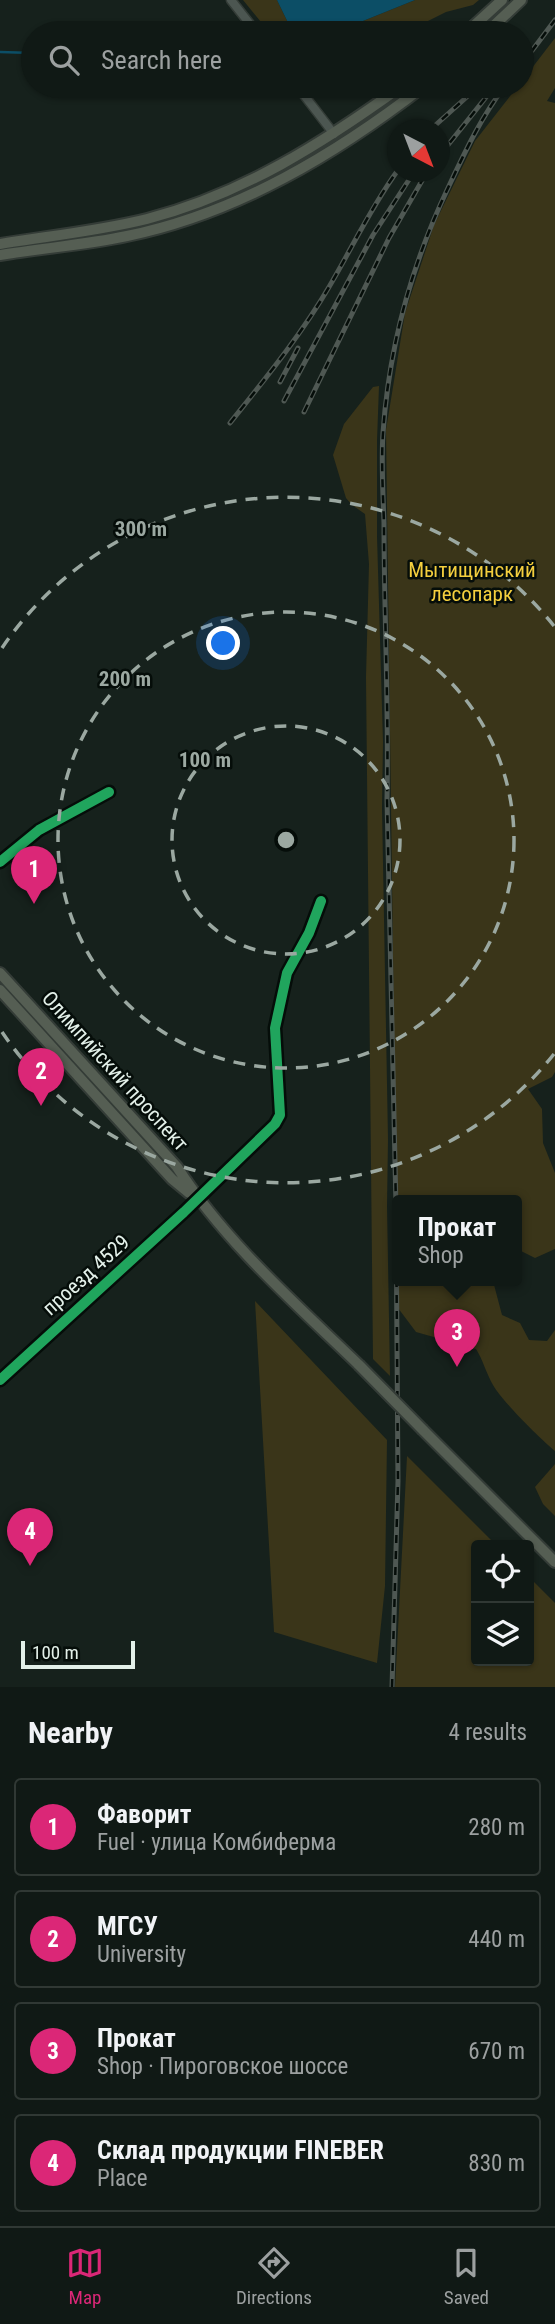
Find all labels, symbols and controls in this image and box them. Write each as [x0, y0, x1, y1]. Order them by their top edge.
search box [21, 21, 534, 98]
icon: search [45, 41, 83, 79]
text: Search here [101, 45, 222, 75]
north arrow [387, 119, 450, 182]
text: 300 m [115, 517, 167, 541]
park label: Мытищинский лесопарк [408, 558, 536, 606]
your location [206, 626, 240, 660]
text: 200 m [99, 667, 151, 691]
text: 100 m [179, 748, 231, 772]
centre of rings [274, 828, 298, 852]
pin: 1 [11, 846, 57, 904]
street label: Олимпийский проспект [37, 986, 193, 1156]
pin: 2 [18, 1048, 64, 1106]
popup [392, 1195, 522, 1286]
text: Прокат [418, 1212, 496, 1242]
street label: проезд 4529 [38, 1230, 134, 1320]
text: Shop [418, 1242, 464, 1269]
pin: 3 [434, 1309, 480, 1367]
pin: 4 [7, 1508, 53, 1566]
map controls [471, 1540, 534, 1666]
button: locate [471, 1540, 534, 1603]
button: layers [471, 1603, 534, 1666]
scale bar [21, 1638, 135, 1670]
text: 100 m [32, 1641, 79, 1664]
text: Nearby [28, 1715, 113, 1750]
text: 4 results [449, 1719, 527, 1746]
text: Фаворит [97, 1799, 192, 1829]
text: 1 [47, 1814, 59, 1841]
text: 280 m [468, 1814, 525, 1841]
text: Fuel · улица Комбиферма [97, 1829, 336, 1856]
text: МГСУ [97, 1911, 158, 1941]
text: 2 [47, 1926, 59, 1953]
text: 440 m [468, 1926, 525, 1953]
text: University [97, 1941, 186, 1968]
text: Прокат [97, 2023, 176, 2053]
text: 3 [47, 2038, 59, 2065]
text: 670 m [468, 2038, 525, 2065]
text: Shop · Пироговское шоссе [97, 2053, 348, 2080]
text: Склад продукции FINEBER [97, 2135, 384, 2165]
text: 4 [47, 2150, 59, 2177]
text: 830 m [468, 2150, 525, 2177]
text: Place [97, 2165, 147, 2192]
tab: Map [66, 2244, 104, 2309]
tab: Directions [236, 2244, 312, 2309]
tab: Saved [444, 2244, 489, 2309]

